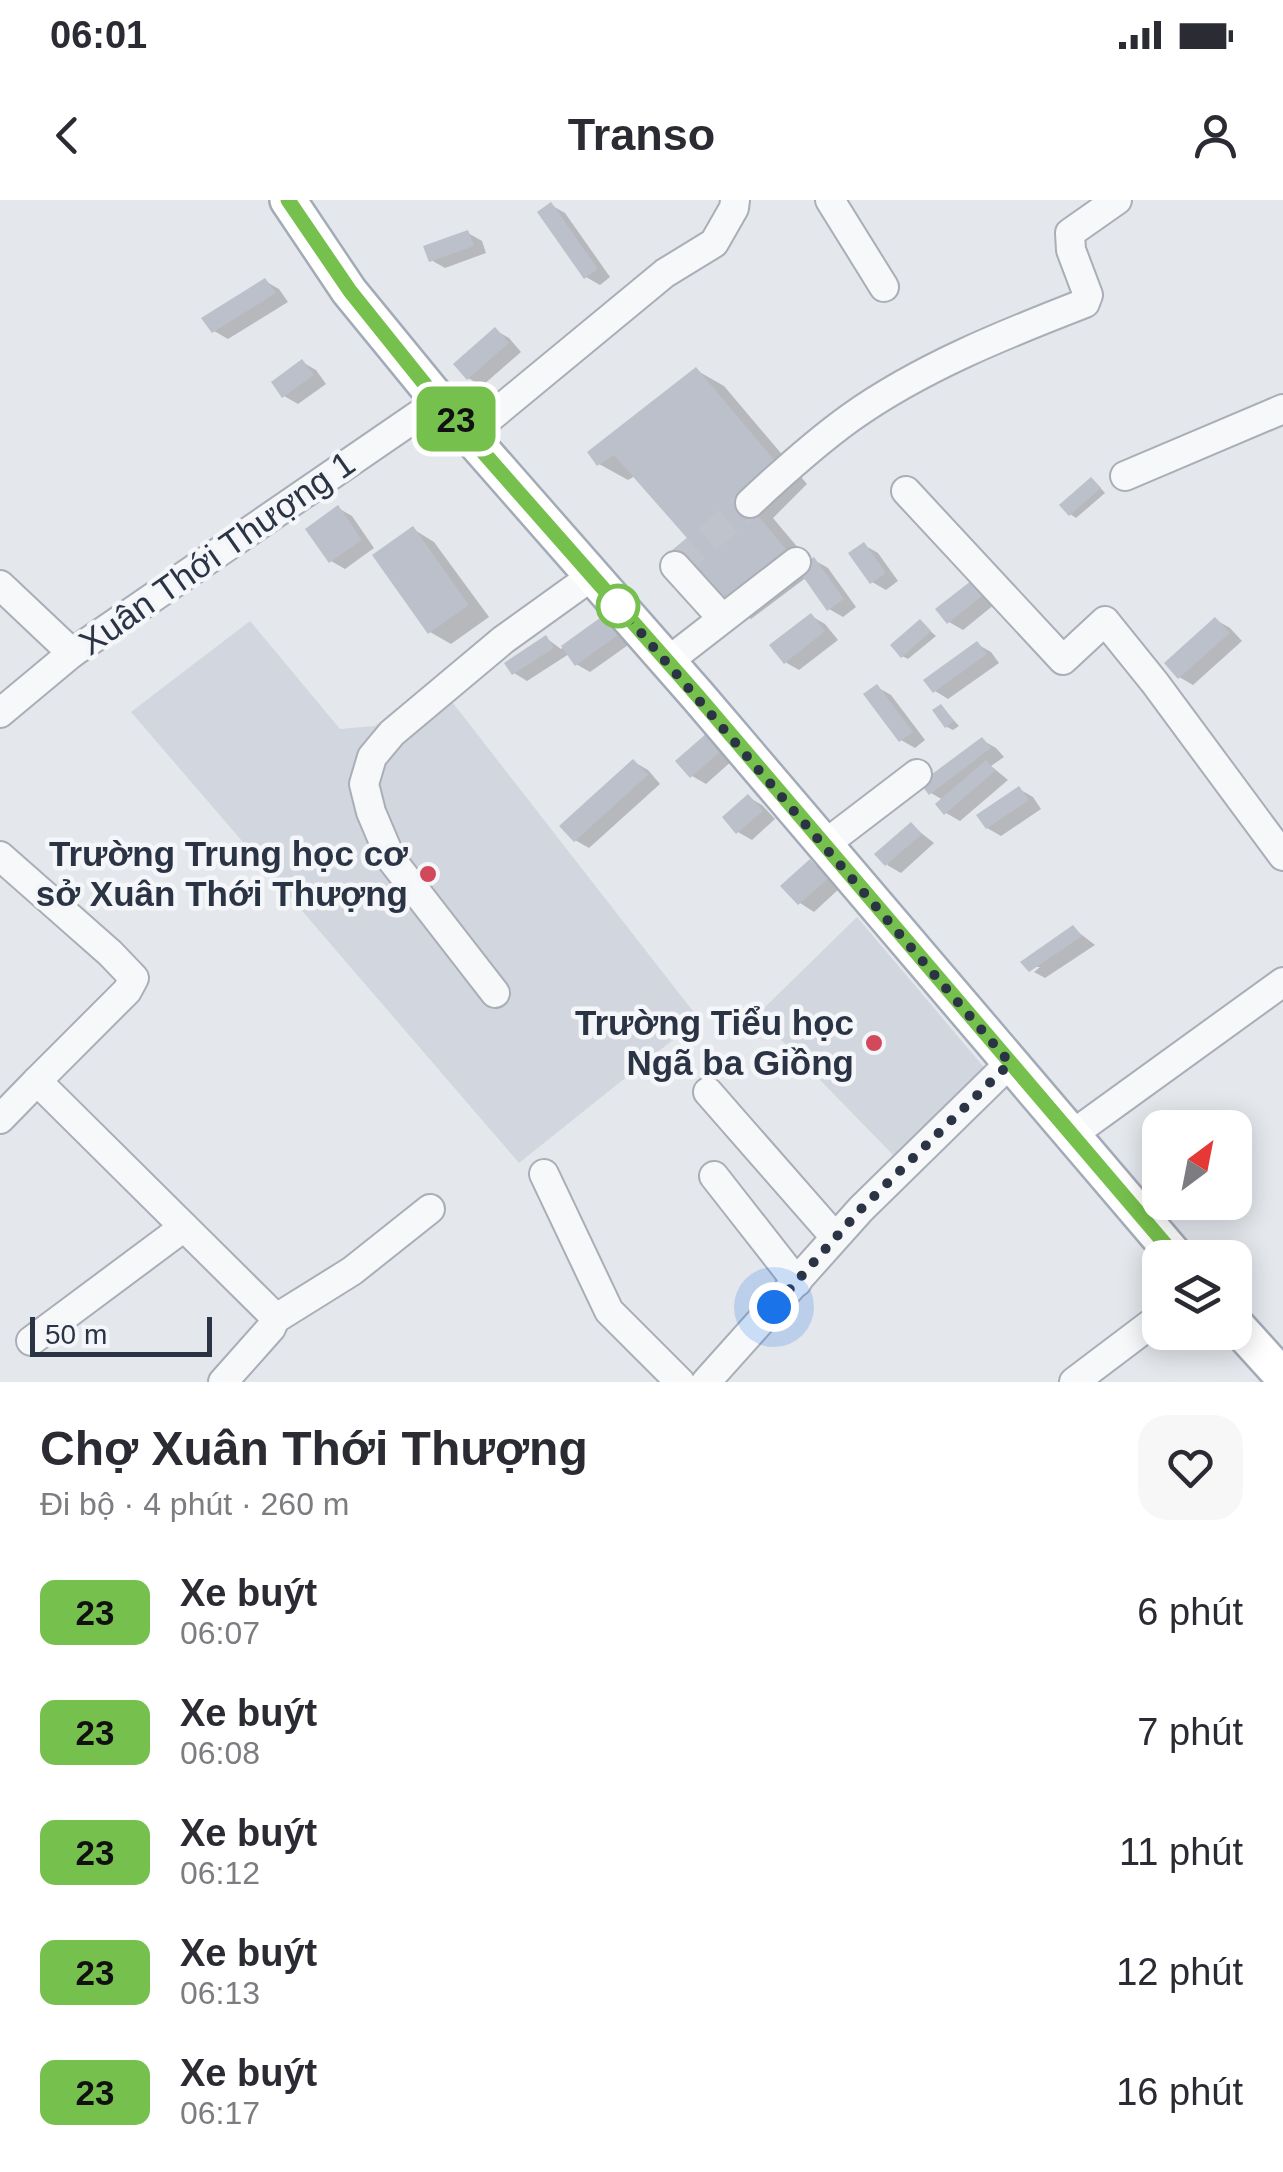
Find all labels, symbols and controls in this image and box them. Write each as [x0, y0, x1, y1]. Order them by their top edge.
text: 06:01 [50, 14, 147, 56]
icon: back [40, 108, 95, 163]
icon: person [1188, 108, 1243, 163]
text: Transo [568, 109, 715, 160]
line badge: 23 [411, 386, 501, 452]
text: 23 [437, 400, 475, 439]
street label: Xuân Thới Thượng 1 [72, 443, 362, 662]
unlabelled marker [597, 585, 639, 627]
place label: Trường Trung học cơ sở Xuân Thới Thượng [36, 834, 408, 913]
marker: Trường Trung học cơ sở Xuân Thới Thượng [417, 863, 439, 885]
place label: Trường Tiểu học Ngã ba Giồng [575, 1003, 854, 1082]
marker: Trường Tiểu học Ngã ba Giồng [863, 1032, 885, 1054]
north arrow [1142, 1110, 1252, 1220]
map controls [1142, 1110, 1252, 1350]
button: layers [1142, 1240, 1252, 1350]
your location [749, 1282, 799, 1332]
scale bar [30, 1312, 212, 1356]
text: 50 m [45, 1319, 107, 1350]
button: heart [1138, 1415, 1243, 1520]
text: Chợ Xuân Thới Thượng [40, 1422, 588, 1475]
text: Đi bộ · 4 phút · 260 m [40, 1486, 349, 1522]
text: Xe buýt [180, 1572, 317, 1614]
text: 6 phút [1137, 1591, 1243, 1633]
text: 23 [76, 1593, 114, 1632]
text: 06:07 [180, 1615, 260, 1651]
text: Xe buýt [180, 1692, 317, 1734]
text: 7 phút [1137, 1711, 1243, 1753]
text: 23 [76, 1713, 114, 1752]
text: 06:08 [180, 1735, 260, 1771]
text: Xe buýt [180, 1812, 317, 1854]
text: 11 phút [1119, 1831, 1243, 1873]
text: 23 [76, 1833, 114, 1872]
text: 06:12 [180, 1855, 260, 1891]
text: Xe buýt [180, 1932, 317, 1974]
text: 12 phút [1116, 1951, 1243, 1993]
text: 23 [76, 1953, 114, 1992]
text: 06:13 [180, 1975, 260, 2011]
text: Xe buýt [180, 2052, 317, 2094]
text: 16 phút [1116, 2071, 1243, 2113]
text: 23 [76, 2073, 114, 2112]
text: 06:17 [180, 2095, 260, 2131]

